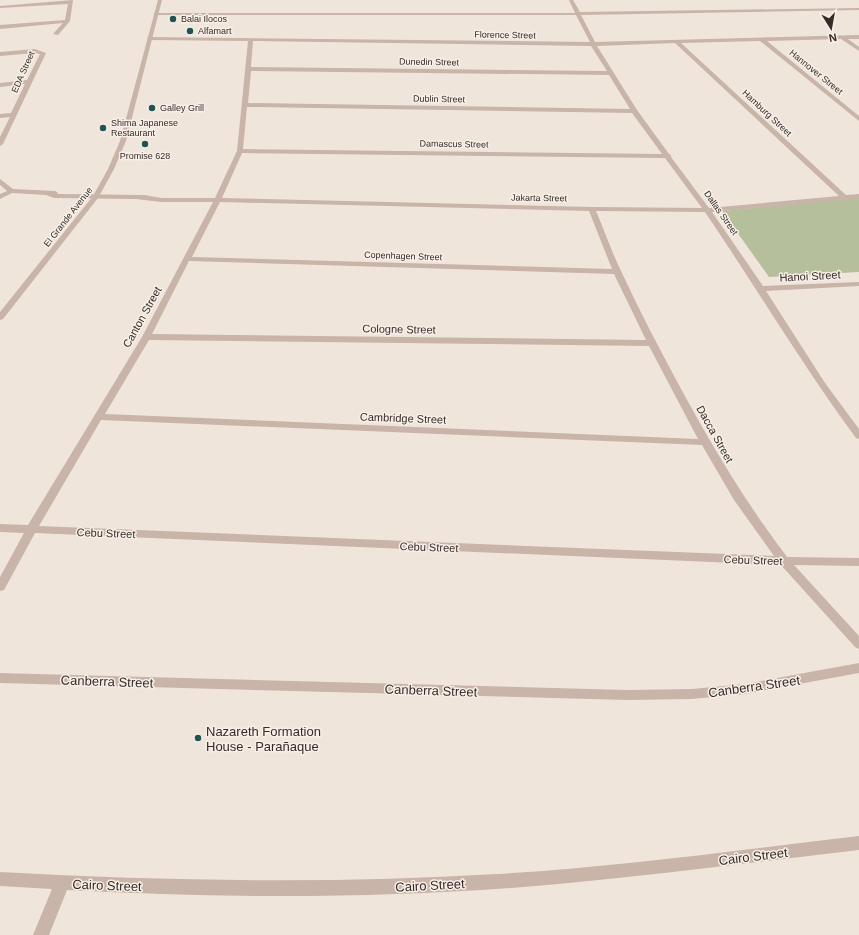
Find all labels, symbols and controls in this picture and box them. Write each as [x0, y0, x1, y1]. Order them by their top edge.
north arrow [811, 8, 851, 48]
marker: Balai Ilocos [168, 14, 178, 24]
place label: Balai Ilocos [181, 14, 228, 24]
marker: Alfamart [185, 26, 195, 36]
place label: Alfamart [198, 26, 232, 36]
street label: Florence Street [474, 29, 536, 41]
text: N [828, 31, 838, 44]
street label: Hannover Street [787, 47, 845, 97]
street label: EDA Street [9, 49, 37, 94]
street label: Dunedin Street [399, 56, 460, 68]
street label: Hamburg Street [740, 88, 794, 139]
street label: Dublin Street [413, 94, 466, 104]
marker: Galley Grill [147, 103, 157, 113]
place label: Galley Grill [160, 103, 204, 113]
place label: Shima Japanese Restaurant [111, 118, 178, 138]
marker: Shima Japanese Restaurant [98, 123, 108, 133]
street label: Damascus Street [419, 138, 489, 150]
marker: Promise 628 [140, 139, 150, 149]
place label: Promise 628 [120, 151, 170, 161]
street label: El Grande Avenue [42, 185, 94, 249]
street label: Dallas Street [702, 189, 740, 237]
street label: Jakarta Street [511, 193, 568, 203]
street label: Copenhagen Street [364, 250, 443, 262]
street label: Hanoi Street [779, 268, 841, 284]
street label: Canton Street [120, 284, 164, 350]
street label: Cologne Street [362, 322, 436, 336]
street label: Dacca Street [694, 403, 736, 465]
street label: Cambridge Street [360, 410, 446, 426]
street label: Cebu Street [76, 526, 136, 540]
street label: Cebu Street [399, 540, 459, 554]
street label: Cebu Street [723, 553, 783, 567]
street label: Canberra Street [60, 672, 154, 691]
street label: Canberra Street [707, 673, 801, 700]
street label: Canberra Street [384, 681, 478, 700]
place label: Nazareth Formation House - Parañaque [206, 724, 321, 754]
marker: Nazareth Formation House - Parañaque [193, 733, 203, 743]
street label: Cairo Street [718, 845, 789, 868]
street label: Cairo Street [395, 876, 465, 895]
street label: Cairo Street [72, 877, 142, 894]

